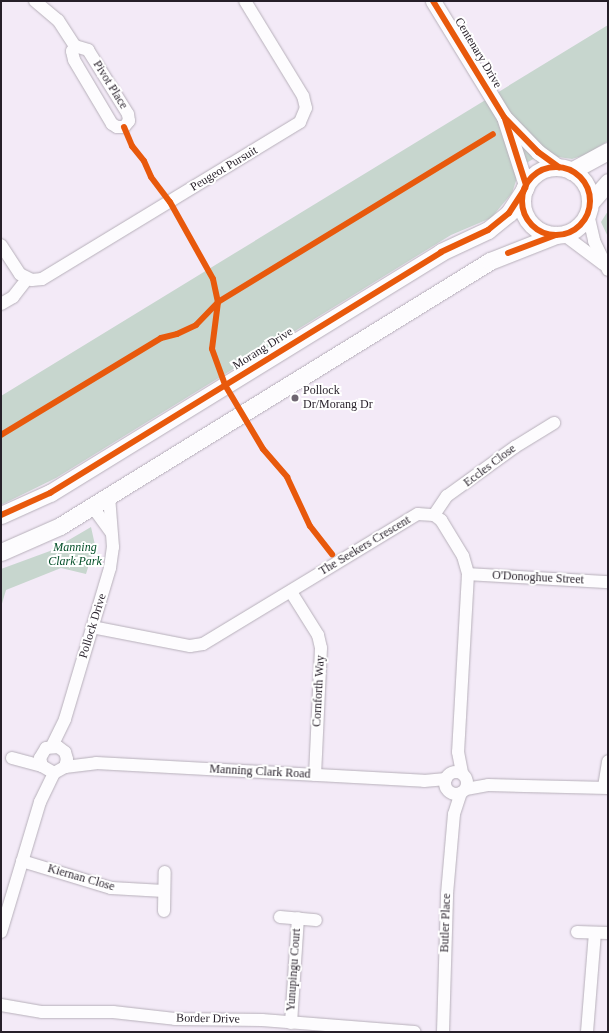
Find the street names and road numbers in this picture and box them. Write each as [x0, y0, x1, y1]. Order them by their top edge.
street label: Centenary Drive [451, 15, 505, 91]
street label: Pivot Place [89, 58, 131, 112]
street label: Peugeot Pursuit [188, 143, 260, 195]
street label: Morang Drive [230, 325, 296, 373]
street label: Eccles Close [461, 442, 519, 490]
street label: The Seekers Crescent [317, 513, 413, 579]
street label: O'Donoghue Street [492, 568, 584, 588]
street label: Pollock Drive [76, 592, 110, 660]
street label: Cornforth Way [310, 655, 328, 727]
street label: Manning Clark Road [209, 762, 311, 782]
street label: Kiernan Close [46, 862, 116, 894]
street label: Butler Place [438, 893, 454, 953]
street label: Yunupingu Court [284, 928, 304, 1012]
street label: Border Drive [176, 1011, 240, 1027]

